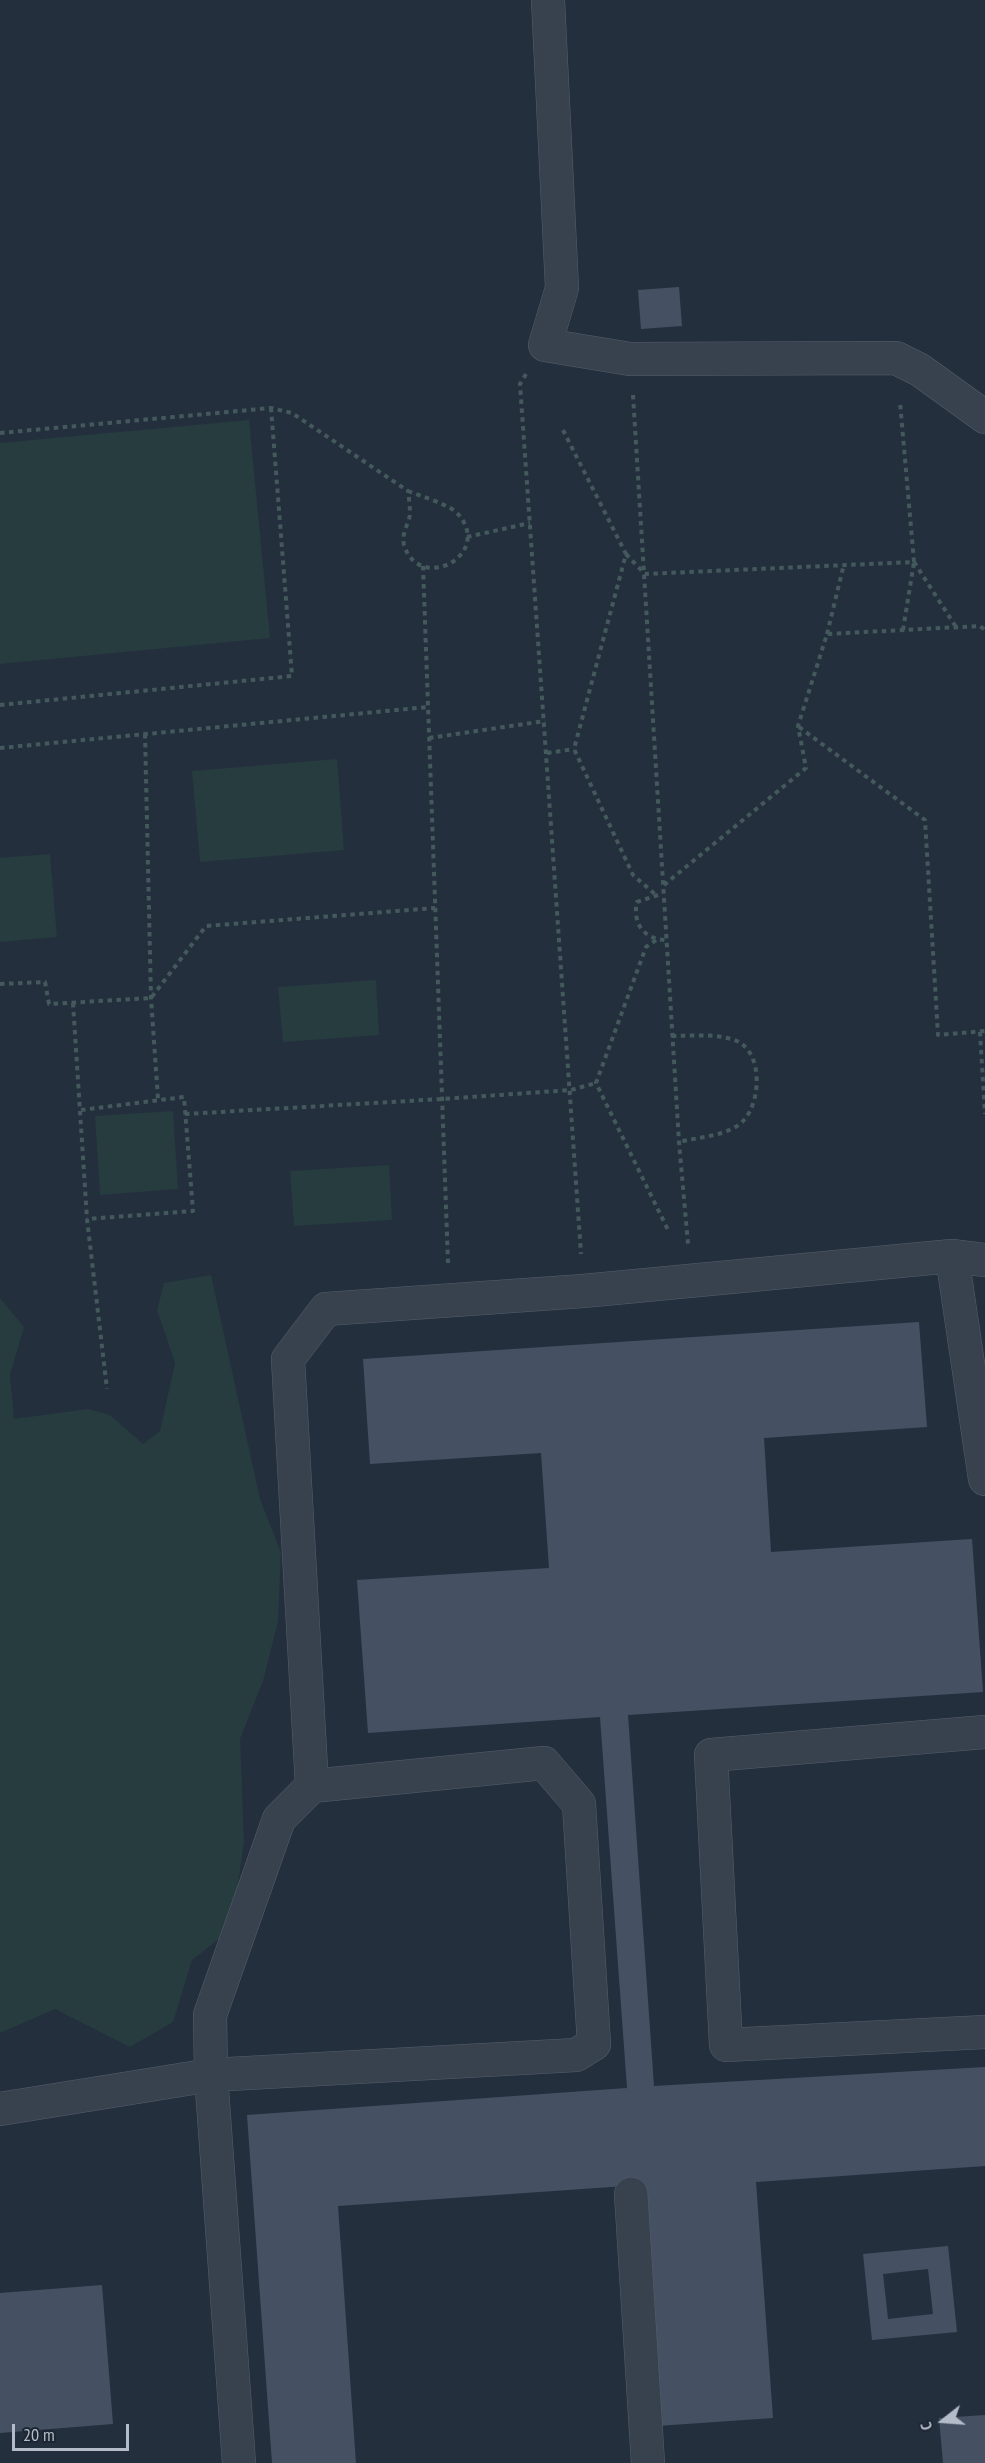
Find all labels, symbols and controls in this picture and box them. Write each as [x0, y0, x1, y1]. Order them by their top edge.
north arrow [913, 2391, 973, 2451]
scale bar [15, 2412, 132, 2450]
text: С [915, 2420, 936, 2433]
text: 20 m [23, 2423, 55, 2446]

